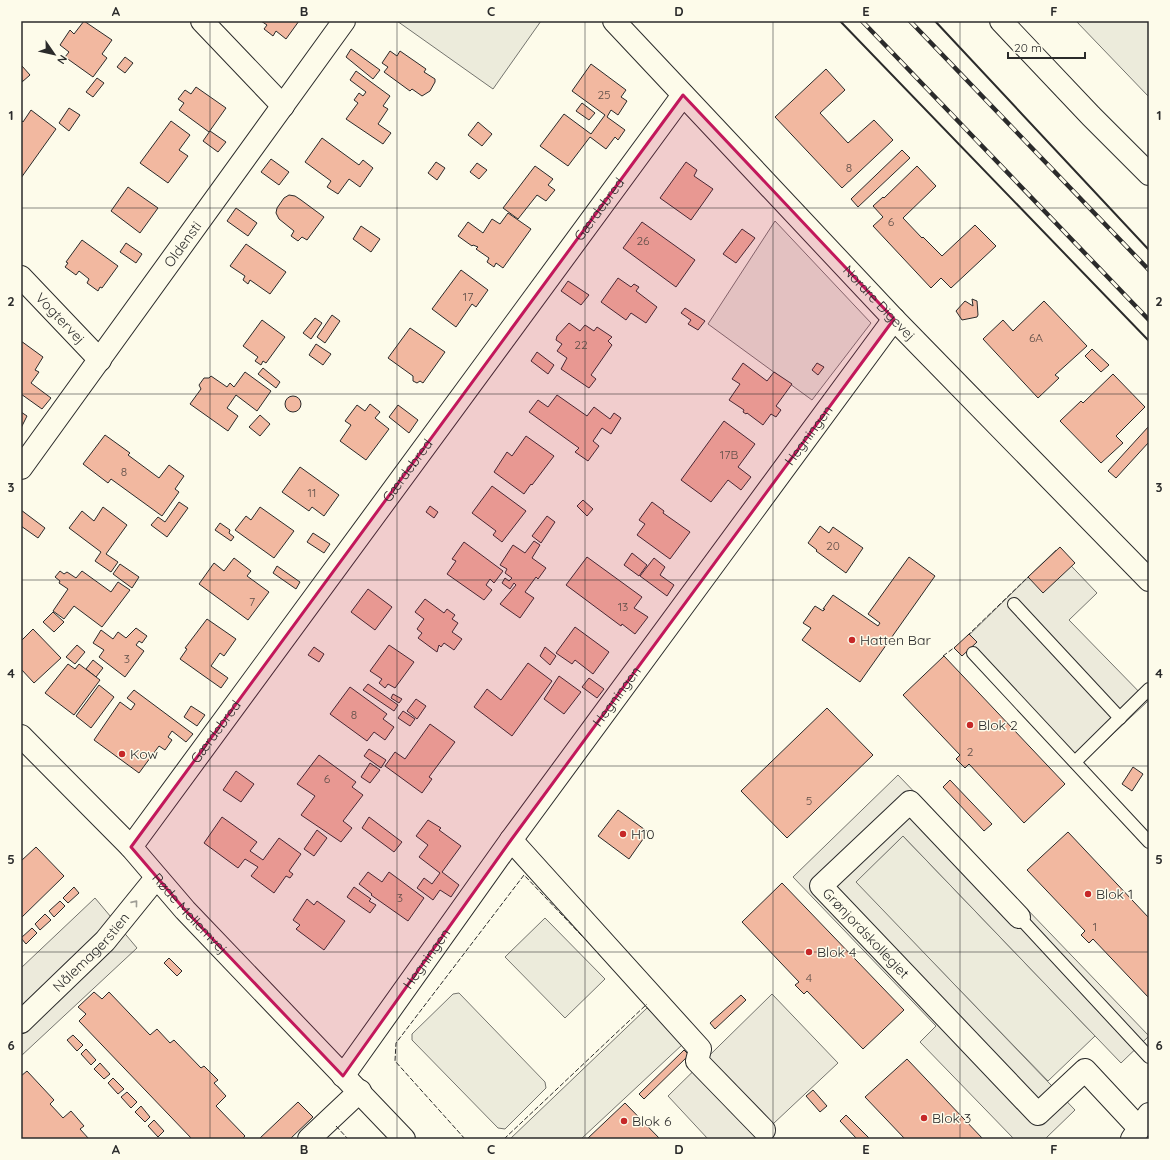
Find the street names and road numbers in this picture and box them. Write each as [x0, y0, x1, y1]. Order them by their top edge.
street label: Gærdebred [570, 174, 628, 244]
street label: Oldensti [160, 218, 205, 271]
street label: Nordre Digevej [839, 261, 919, 345]
street label: Vogtervej [32, 289, 89, 348]
street label: Hegningen [780, 402, 837, 469]
street label: Gærdebred [378, 435, 436, 506]
street label: Hegningen [589, 663, 645, 730]
street label: Gærdebred [187, 697, 245, 767]
street label: Røde Mellemvej [148, 869, 231, 958]
street label: Grønjordskollegiet [819, 884, 913, 982]
street label: Nålemagerstien [49, 909, 133, 996]
street label: Hegningen [399, 925, 454, 993]

